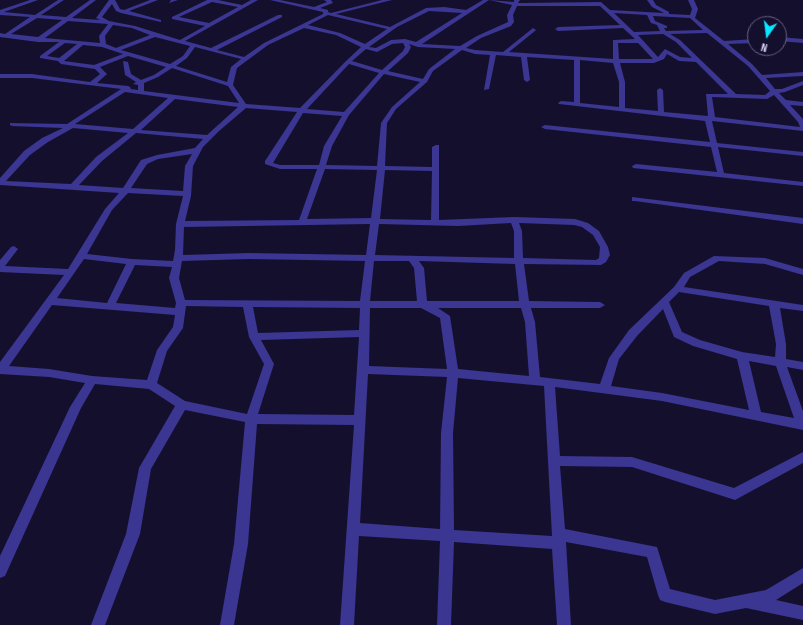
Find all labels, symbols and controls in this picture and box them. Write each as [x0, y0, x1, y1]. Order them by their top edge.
north arrow [747, 16, 787, 56]
text: N [760, 40, 769, 54]

